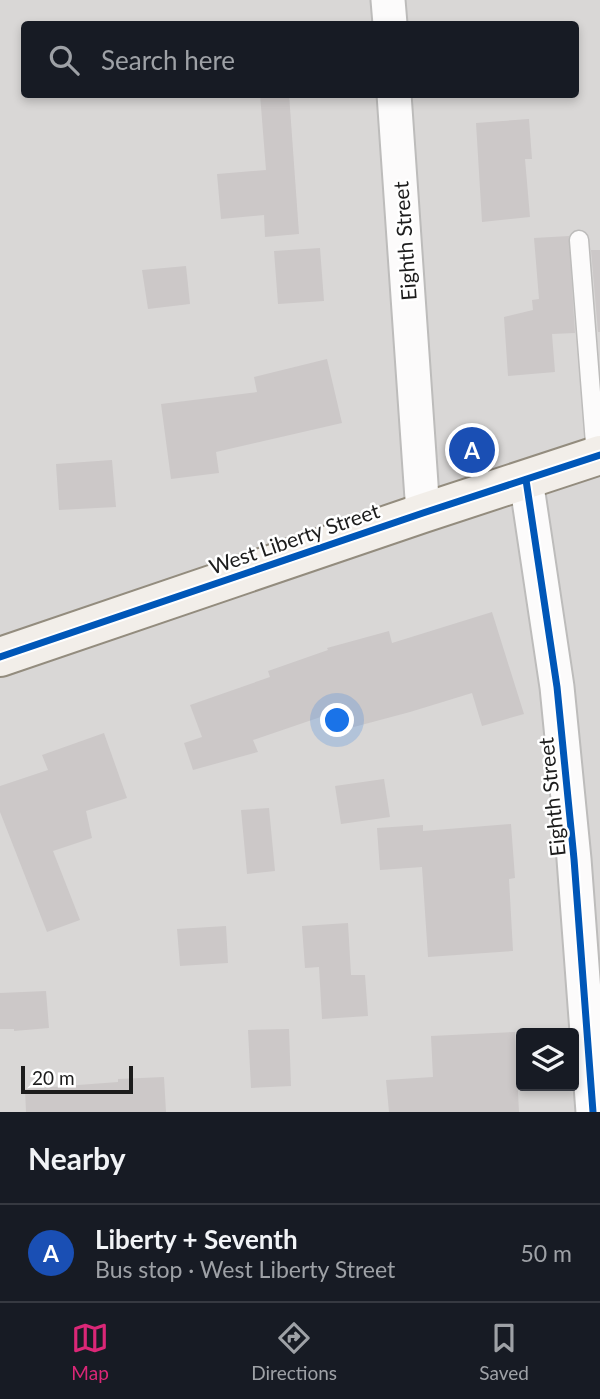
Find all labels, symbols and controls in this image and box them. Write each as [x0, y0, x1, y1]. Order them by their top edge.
search box [21, 21, 579, 98]
icon: search [45, 41, 83, 79]
text: Search here [101, 44, 235, 76]
street label: Eighth Street [387, 180, 421, 301]
pin: A [449, 424, 495, 476]
street label: West Liberty Street [206, 497, 383, 579]
your location [320, 703, 354, 737]
street label: Eighth Street [532, 736, 570, 858]
map controls [516, 1028, 579, 1091]
button: layers [516, 1028, 579, 1091]
scale bar [21, 1063, 133, 1095]
text: 20 m [32, 1066, 75, 1089]
text: Nearby [28, 1140, 126, 1176]
text: Liberty + Seventh [95, 1223, 298, 1255]
text: A [43, 1239, 59, 1267]
text: 50 m [521, 1239, 572, 1267]
text: Bus stop · West Liberty Street [95, 1255, 395, 1283]
tab: Map [71, 1319, 109, 1384]
tab: Directions [251, 1319, 337, 1384]
tab: Saved [479, 1319, 529, 1384]

